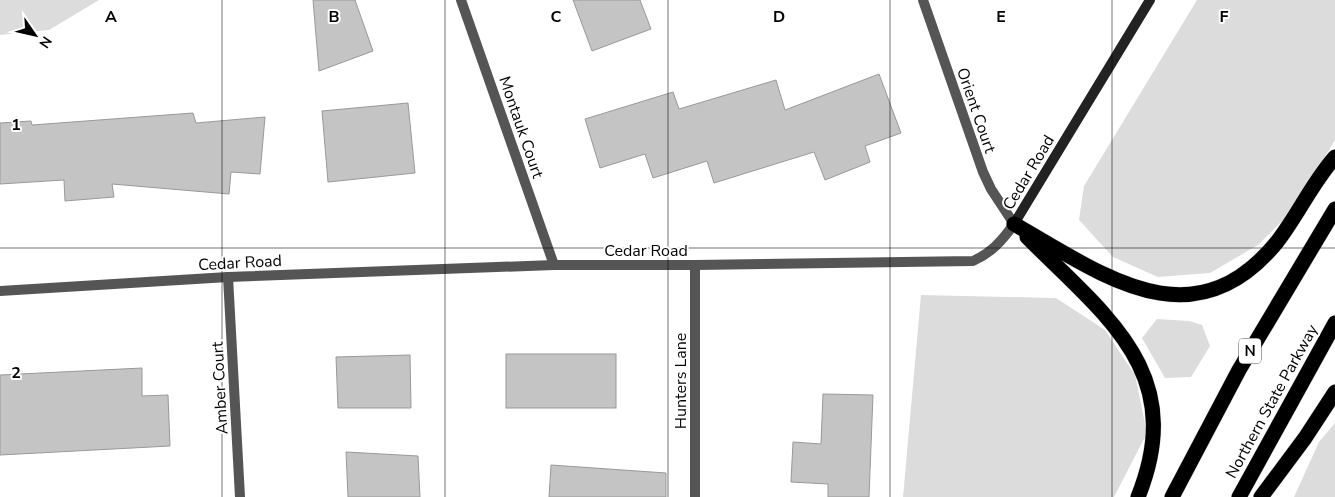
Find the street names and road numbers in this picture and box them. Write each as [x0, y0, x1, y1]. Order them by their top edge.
street label: Orient Court [951, 65, 1001, 156]
street label: Montauk Court [493, 73, 549, 182]
street label: Cedar Road [998, 131, 1060, 214]
street label: Cedar Road [604, 240, 688, 262]
street label: Cedar Road [198, 250, 282, 276]
street label: Northern State Parkway [1220, 320, 1324, 482]
street label: Hunters Lane [670, 333, 692, 429]
road number: N [1239, 338, 1261, 364]
street label: Amber Court [207, 341, 233, 435]

